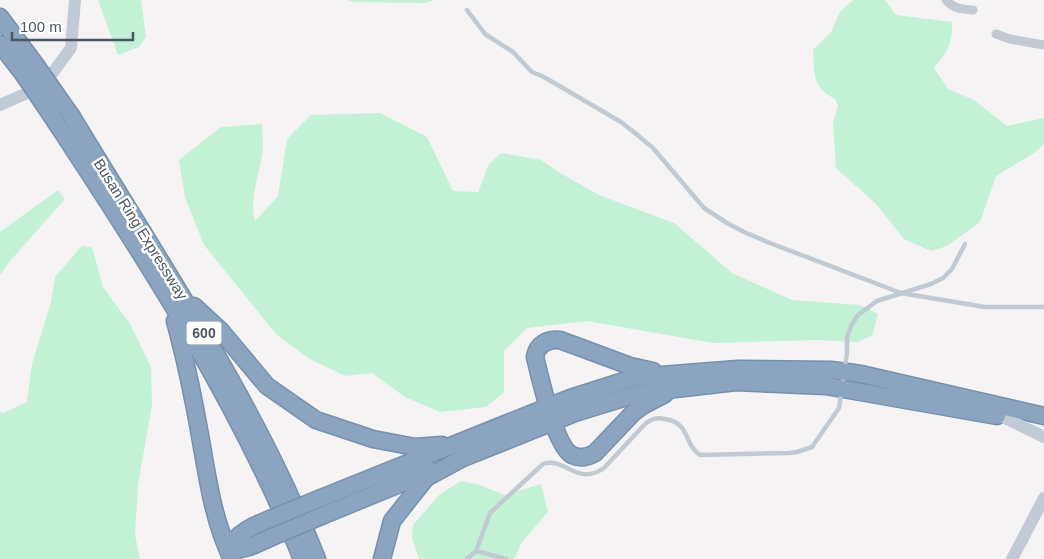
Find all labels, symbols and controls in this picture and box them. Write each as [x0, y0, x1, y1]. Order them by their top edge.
scale bar [12, 10, 134, 42]
text: 100 m [20, 18, 62, 35]
street label: Busan Ring Expressway [91, 156, 192, 303]
road number: 600 [186, 322, 222, 344]

